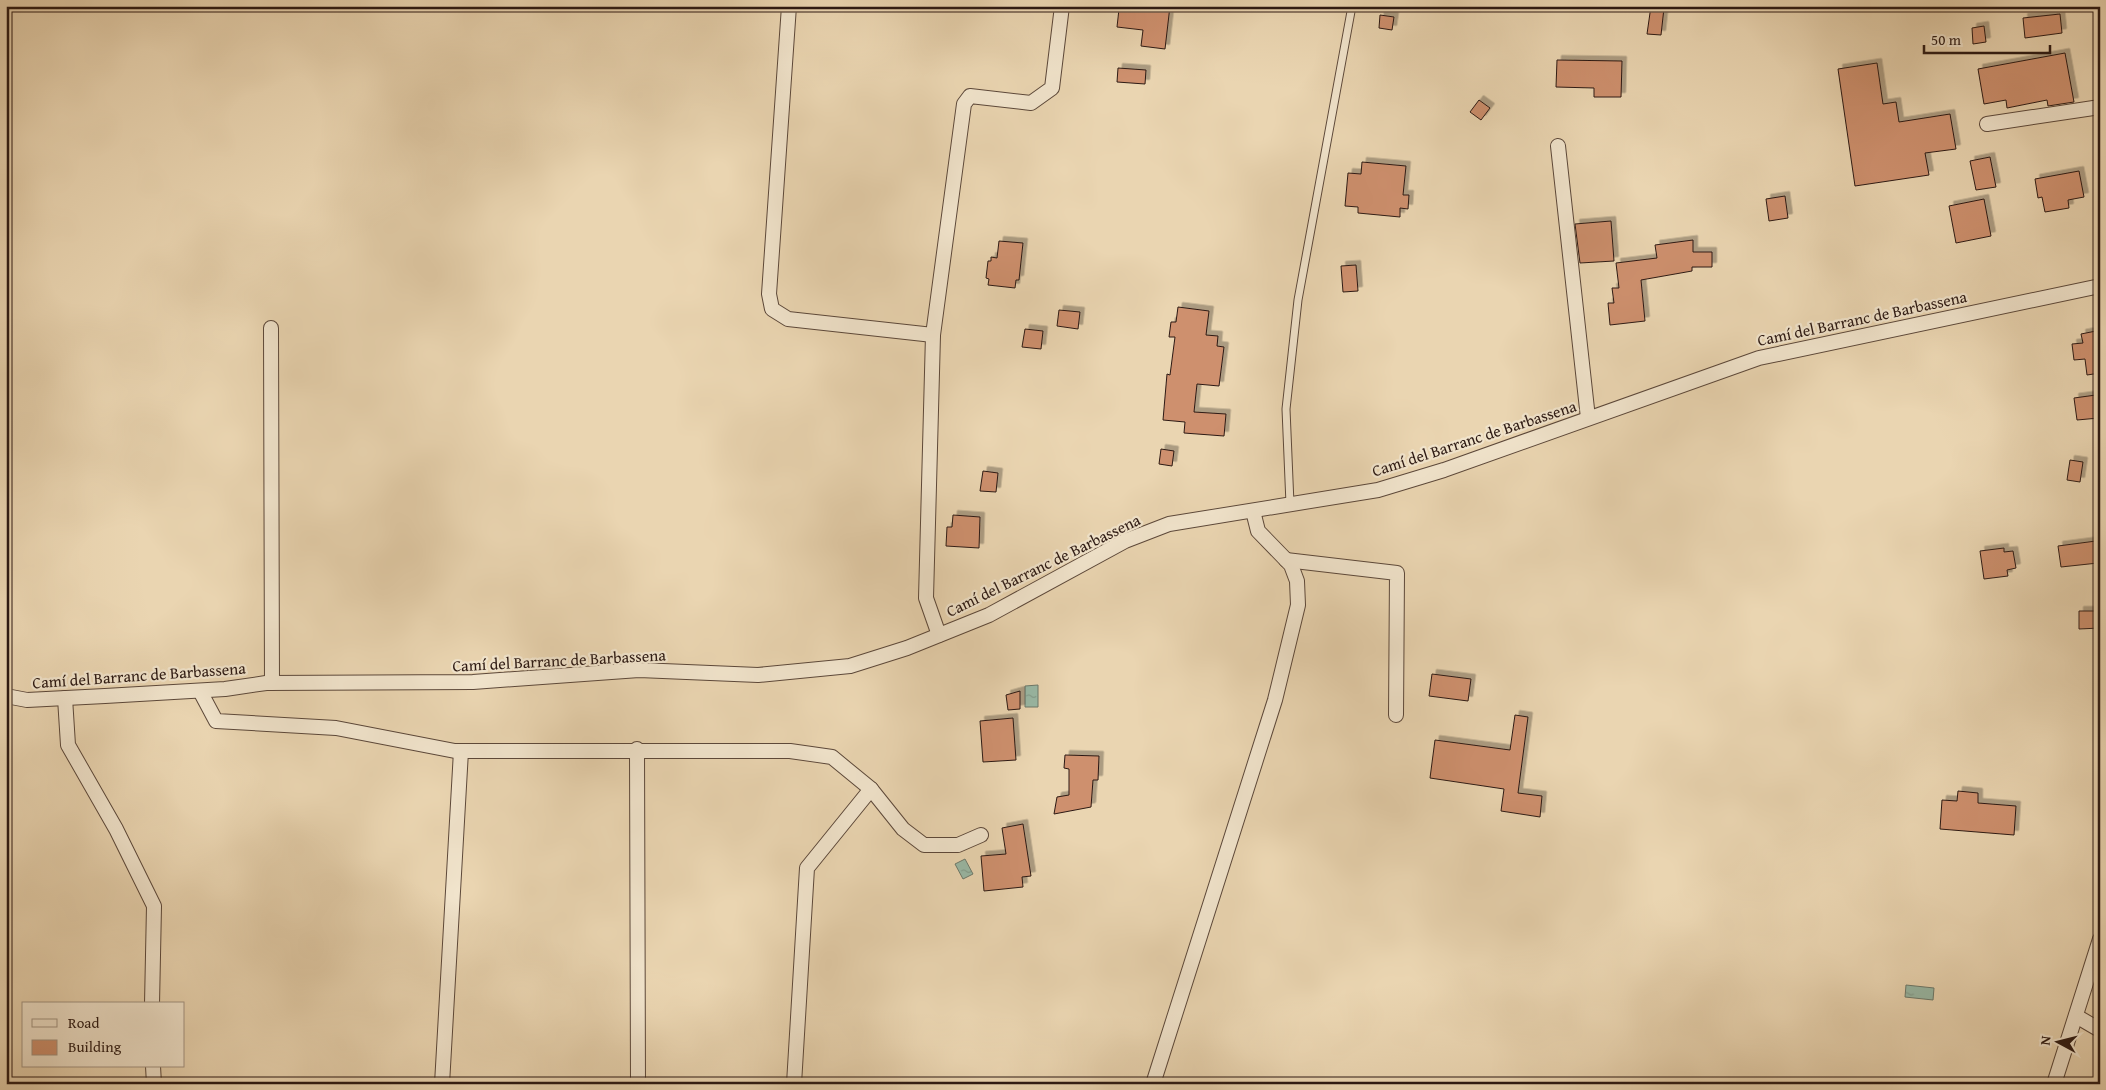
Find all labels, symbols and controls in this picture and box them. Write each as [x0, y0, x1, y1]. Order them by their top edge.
scale bar [1924, 22, 2050, 54]
text: 50 m [1931, 29, 1962, 50]
street label: Camí del Barranc de Barbassena [1755, 284, 1969, 352]
street label: Camí del Barranc de Barbassena [1369, 393, 1580, 482]
street label: Camí del Barranc de Barbassena [942, 507, 1145, 623]
street label: Camí del Barranc de Barbassena [452, 642, 667, 678]
street label: Camí del Barranc de Barbassena [32, 656, 247, 694]
legend [22, 1002, 185, 1068]
text: Road [68, 1012, 99, 1033]
north arrow [2034, 1018, 2084, 1068]
text: N [2035, 1034, 2056, 1046]
text: Building [68, 1036, 122, 1057]

